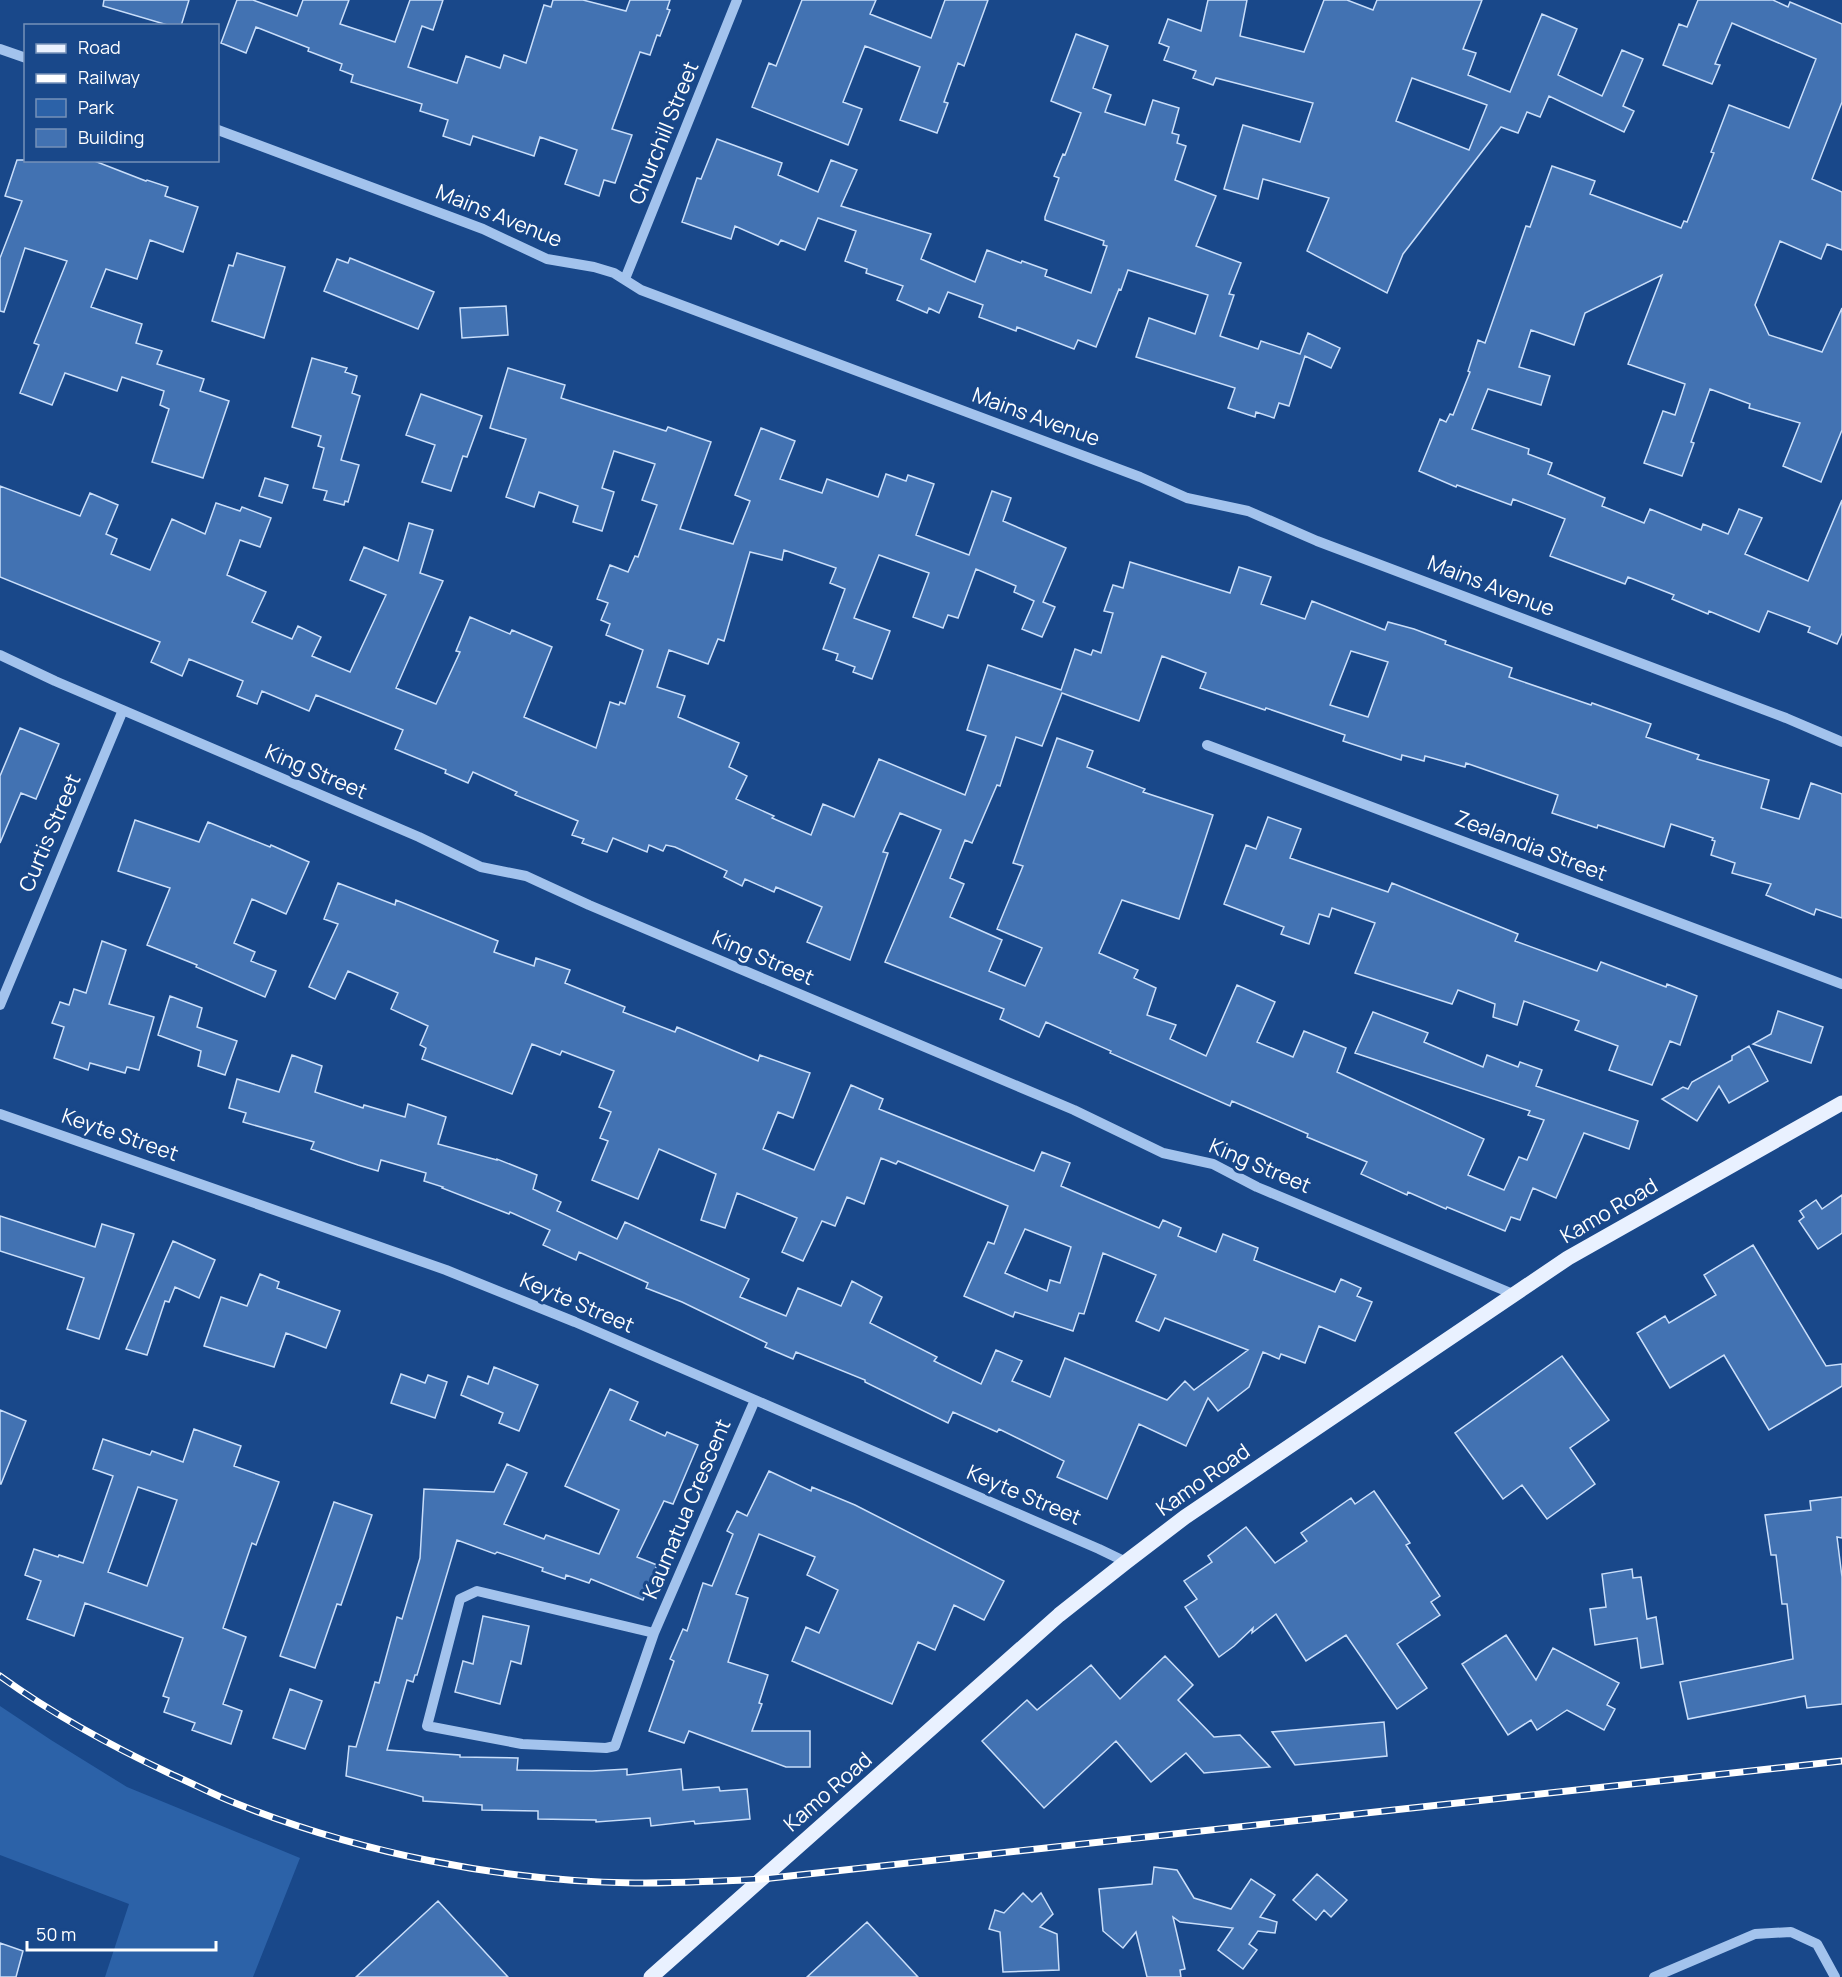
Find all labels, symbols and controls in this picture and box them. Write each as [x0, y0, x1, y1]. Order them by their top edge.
legend [24, 24, 219, 162]
text: Road [78, 35, 121, 59]
street label: Churchill Street [622, 57, 705, 208]
text: Railway [78, 65, 140, 89]
text: Park [78, 95, 115, 119]
text: Building [78, 125, 144, 149]
street label: Mains Avenue [432, 177, 567, 253]
street label: Mains Avenue [969, 380, 1104, 452]
street label: Mains Avenue [1424, 548, 1559, 622]
street label: King Street [261, 737, 372, 805]
street label: Curtis Street [12, 769, 86, 896]
street label: Zealandia Street [1451, 803, 1611, 887]
street label: King Street [708, 923, 819, 991]
street label: Keyte Street [58, 1101, 182, 1167]
street label: King Street [1205, 1131, 1316, 1199]
street label: Kamo Road [1555, 1171, 1662, 1249]
street label: Keyte Street [516, 1265, 639, 1339]
street label: Kaumatua Crescent [636, 1414, 737, 1603]
street label: Kamo Road [1150, 1437, 1255, 1522]
street label: Keyte Street [963, 1457, 1086, 1531]
street label: Kamo Road [777, 1745, 877, 1837]
scale bar [27, 1914, 216, 1952]
text: 50 m [36, 1922, 76, 1946]

